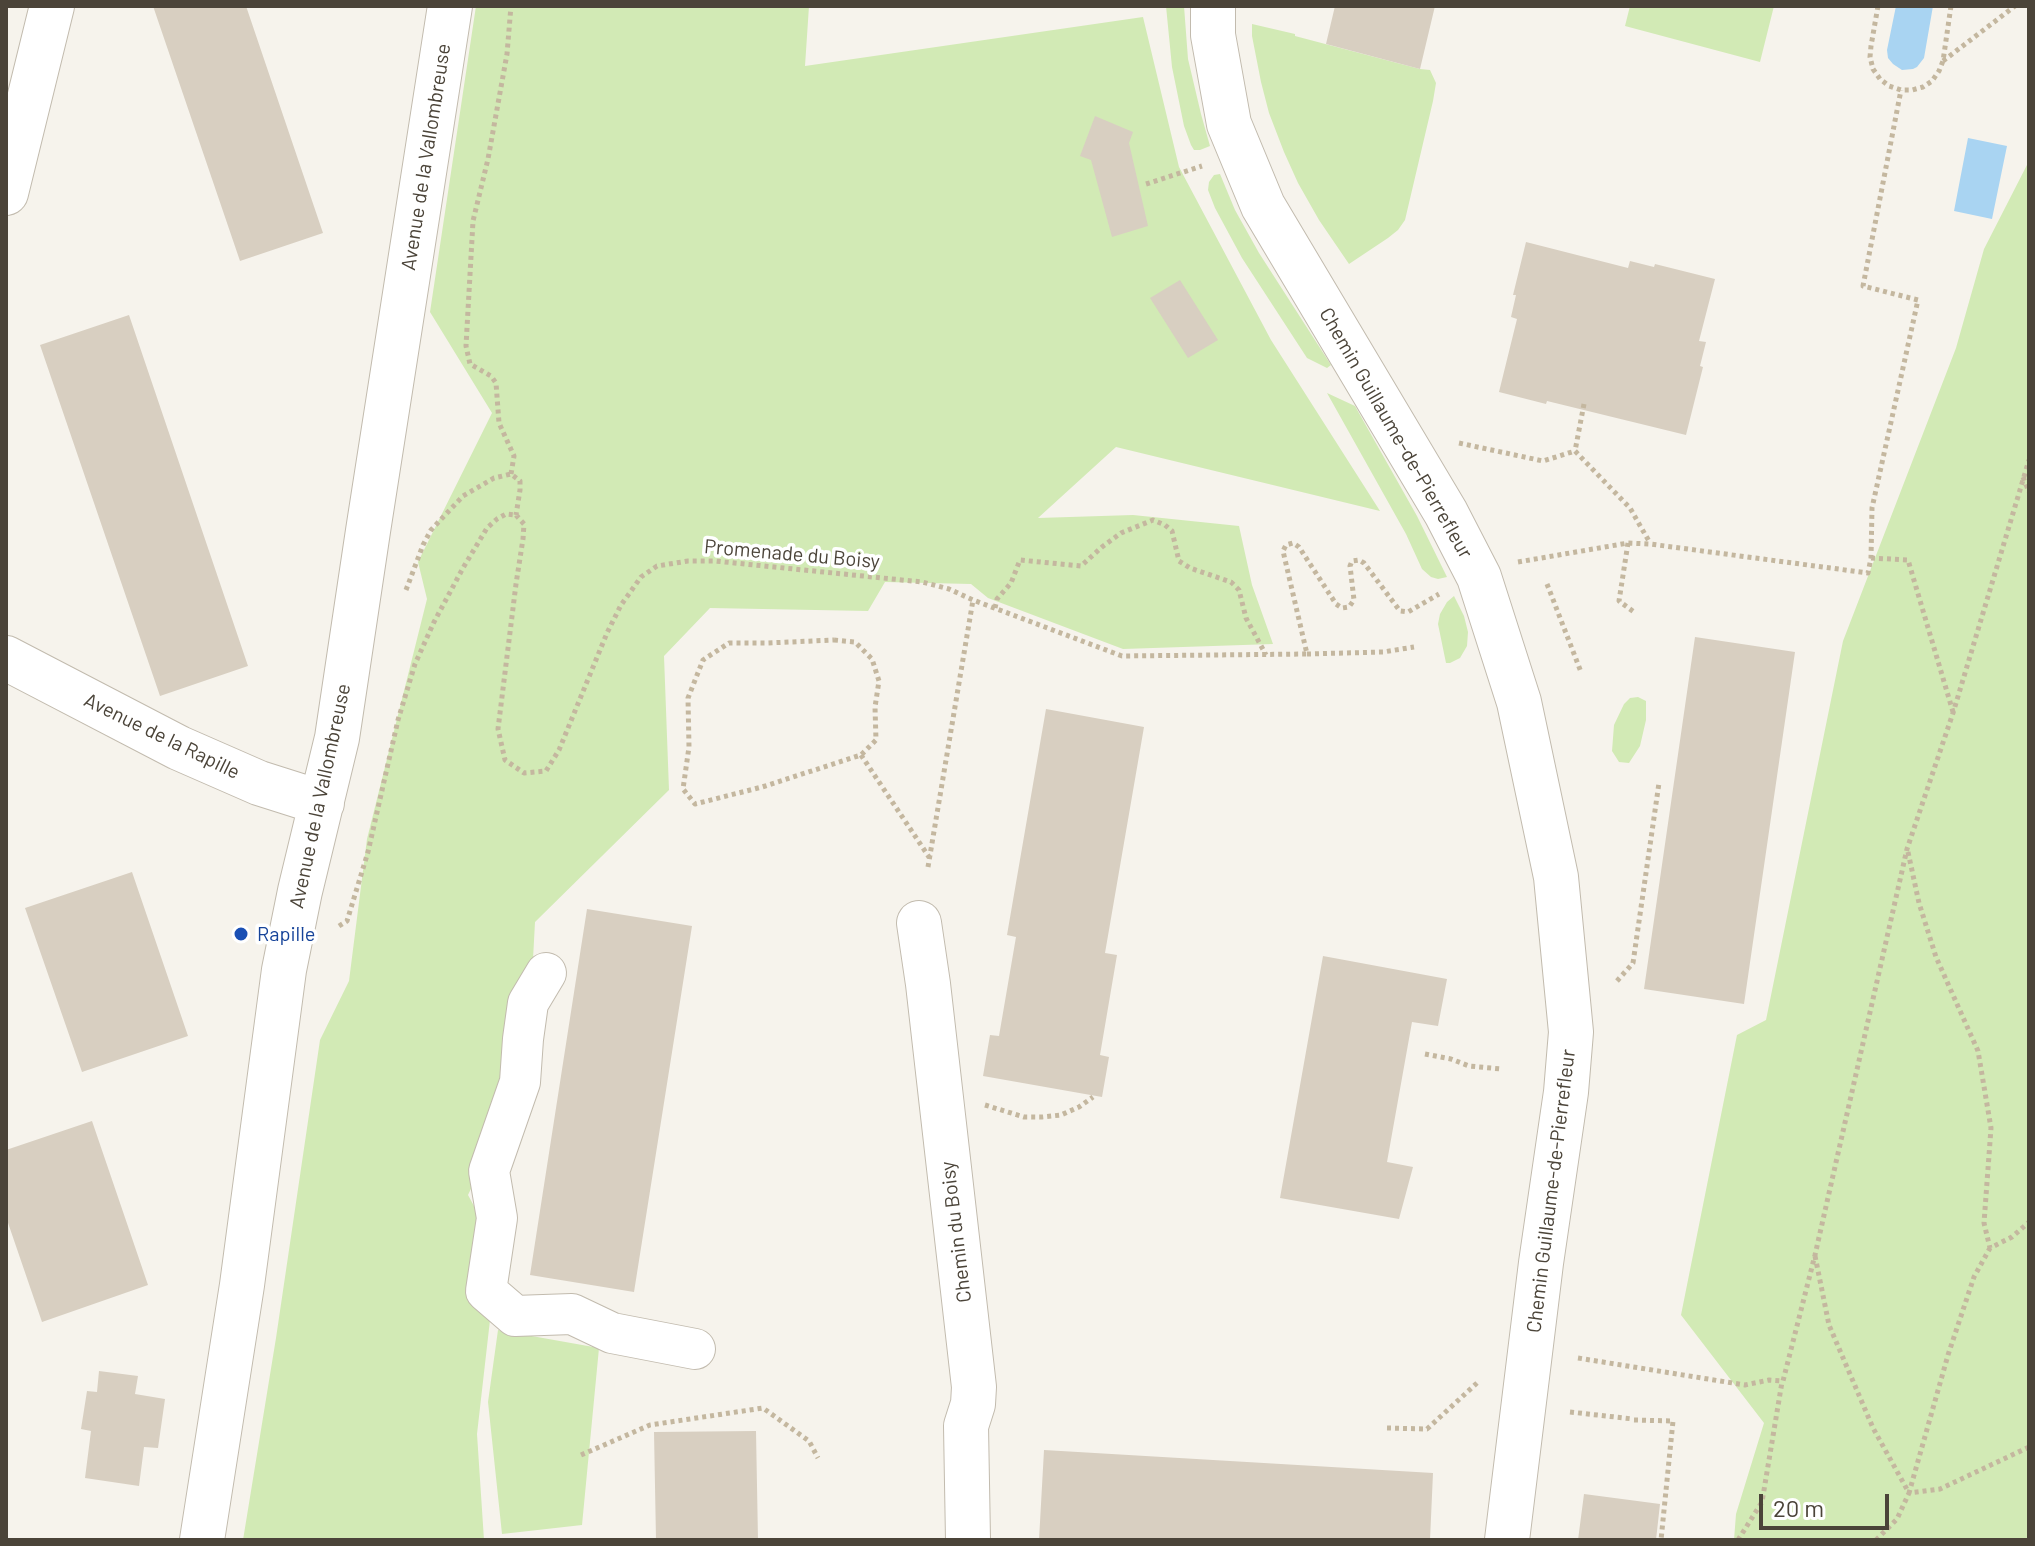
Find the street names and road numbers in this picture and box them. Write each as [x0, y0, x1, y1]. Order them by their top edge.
street label: Avenue de la Vallombreuse [396, 42, 456, 272]
street label: Chemin Guillaume-de-Pierrefleur [1314, 303, 1478, 563]
street label: Promenade du Boisy [703, 534, 881, 574]
street label: Avenue de la Vallombreuse [284, 681, 356, 911]
street label: Avenue de la Rapille [80, 688, 244, 784]
street label: Chemin Guillaume-de-Pierrefleur [1522, 1048, 1580, 1334]
street label: Chemin du Boisy [935, 1160, 977, 1304]

